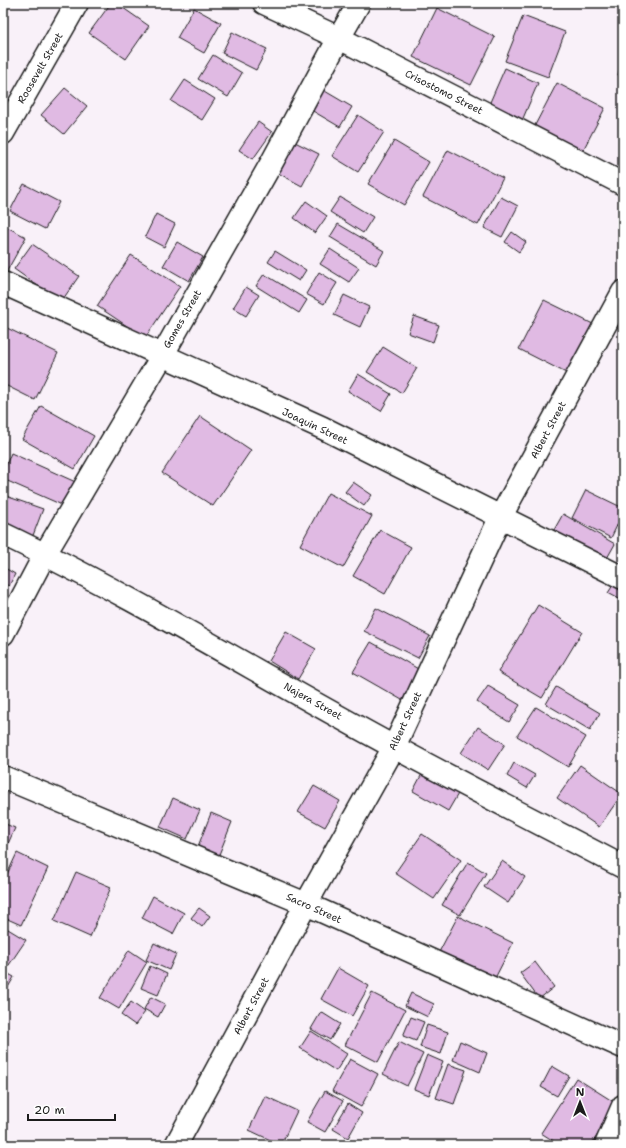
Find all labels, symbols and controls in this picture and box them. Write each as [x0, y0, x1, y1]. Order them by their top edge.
street label: Roosevelt Street [14, 30, 66, 106]
street label: Crisostomo Street [403, 67, 485, 117]
street label: Gomes Street [160, 287, 204, 351]
street label: Albert Street [527, 399, 569, 461]
street label: Joaquin Street [280, 405, 350, 447]
street label: Najera Street [282, 680, 344, 722]
street label: Albert Street [386, 690, 424, 752]
street label: Sacro Street [284, 890, 344, 926]
street label: Albert Street [230, 975, 272, 1037]
north arrow [560, 1082, 600, 1122]
text: N [576, 1085, 585, 1100]
scale bar [28, 1096, 115, 1122]
text: 20 m [34, 1102, 65, 1118]

